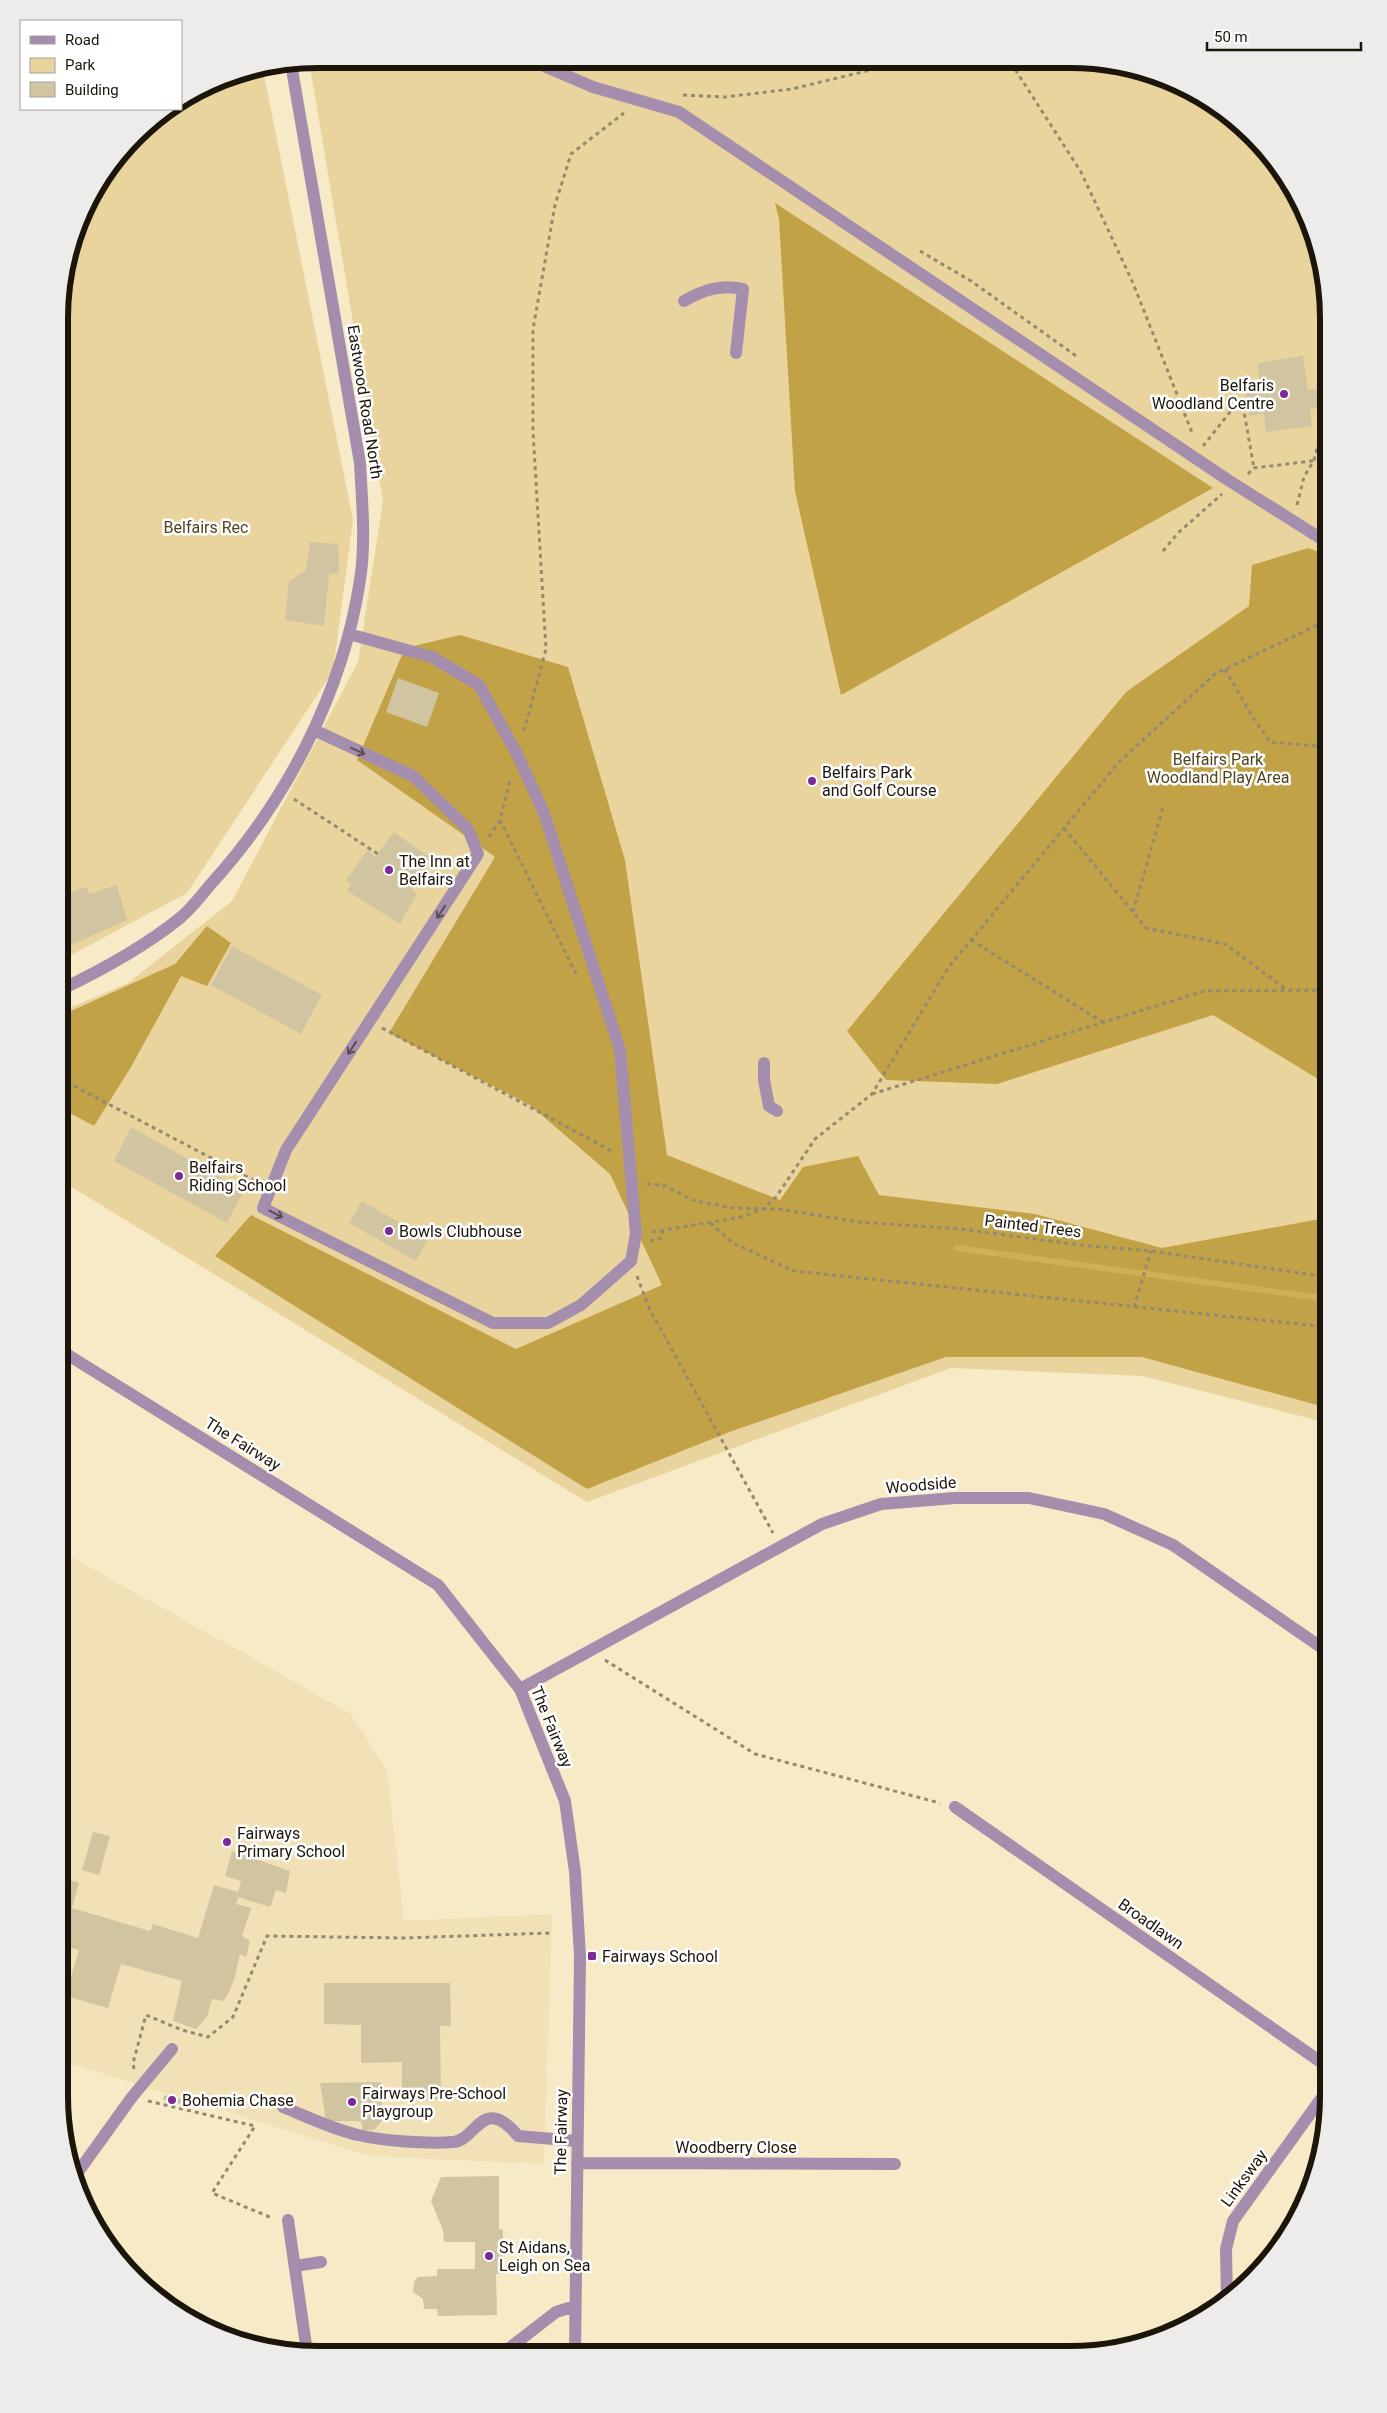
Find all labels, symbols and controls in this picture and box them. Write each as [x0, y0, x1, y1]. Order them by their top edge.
legend [20, 20, 182, 110]
scale bar [1207, 20, 1361, 52]
text: 50 m [1214, 28, 1248, 46]
text: Road [65, 31, 99, 49]
text: Park [65, 56, 96, 74]
text: Building [65, 81, 119, 99]
street label: Eastwood Road North [343, 324, 387, 480]
place label: Belfaris Woodland Centre [1152, 376, 1274, 413]
marker: Belfaris Woodland Centre [1278, 388, 1290, 400]
park label: Belfairs Rec [164, 518, 248, 537]
one-way arrow [350, 747, 365, 756]
park label: Belfairs Park Woodland Play Area [1147, 750, 1289, 787]
place label: Belfairs Park and Golf Course [822, 763, 937, 800]
marker: Belfairs Park and Golf Course [806, 775, 818, 787]
place label: The Inn at Belfairs [399, 852, 470, 889]
marker: The Inn at Belfairs [383, 864, 395, 876]
one-way arrow [435, 905, 446, 919]
one-way arrow [347, 1041, 357, 1055]
place label: Belfairs Riding School [189, 1158, 286, 1195]
marker: Belfairs Riding School [173, 1170, 185, 1182]
one-way arrow [269, 1209, 284, 1219]
street label: Painted Trees [984, 1211, 1082, 1241]
place label: Bowls Clubhouse [399, 1222, 522, 1241]
marker: Bowls Clubhouse [383, 1225, 395, 1237]
street label: The Fairway [202, 1413, 285, 1475]
street label: Woodside [885, 1472, 957, 1498]
street label: The Fairway [527, 1684, 577, 1771]
place label: Fairways Primary School [237, 1824, 345, 1861]
marker: Fairways Primary School [221, 1836, 233, 1848]
street label: Broadlawn [1115, 1895, 1187, 1953]
place label: Fairways School [602, 1947, 718, 1966]
marker: Fairways School [586, 1950, 598, 1962]
place label: Fairways Pre-School Playgroup [362, 2084, 506, 2121]
street label: The Fairway [551, 2089, 571, 2175]
place label: Bohemia Chase [182, 2091, 294, 2110]
marker: Bohemia Chase [166, 2094, 178, 2106]
marker: Fairways Pre-School Playgroup [346, 2096, 358, 2108]
street label: Woodberry Close [675, 2138, 797, 2157]
street label: Linksway [1217, 2145, 1271, 2210]
place label: St Aidans, Leigh on Sea [499, 2238, 590, 2275]
marker: St Aidans, Leigh on Sea [483, 2250, 495, 2262]

